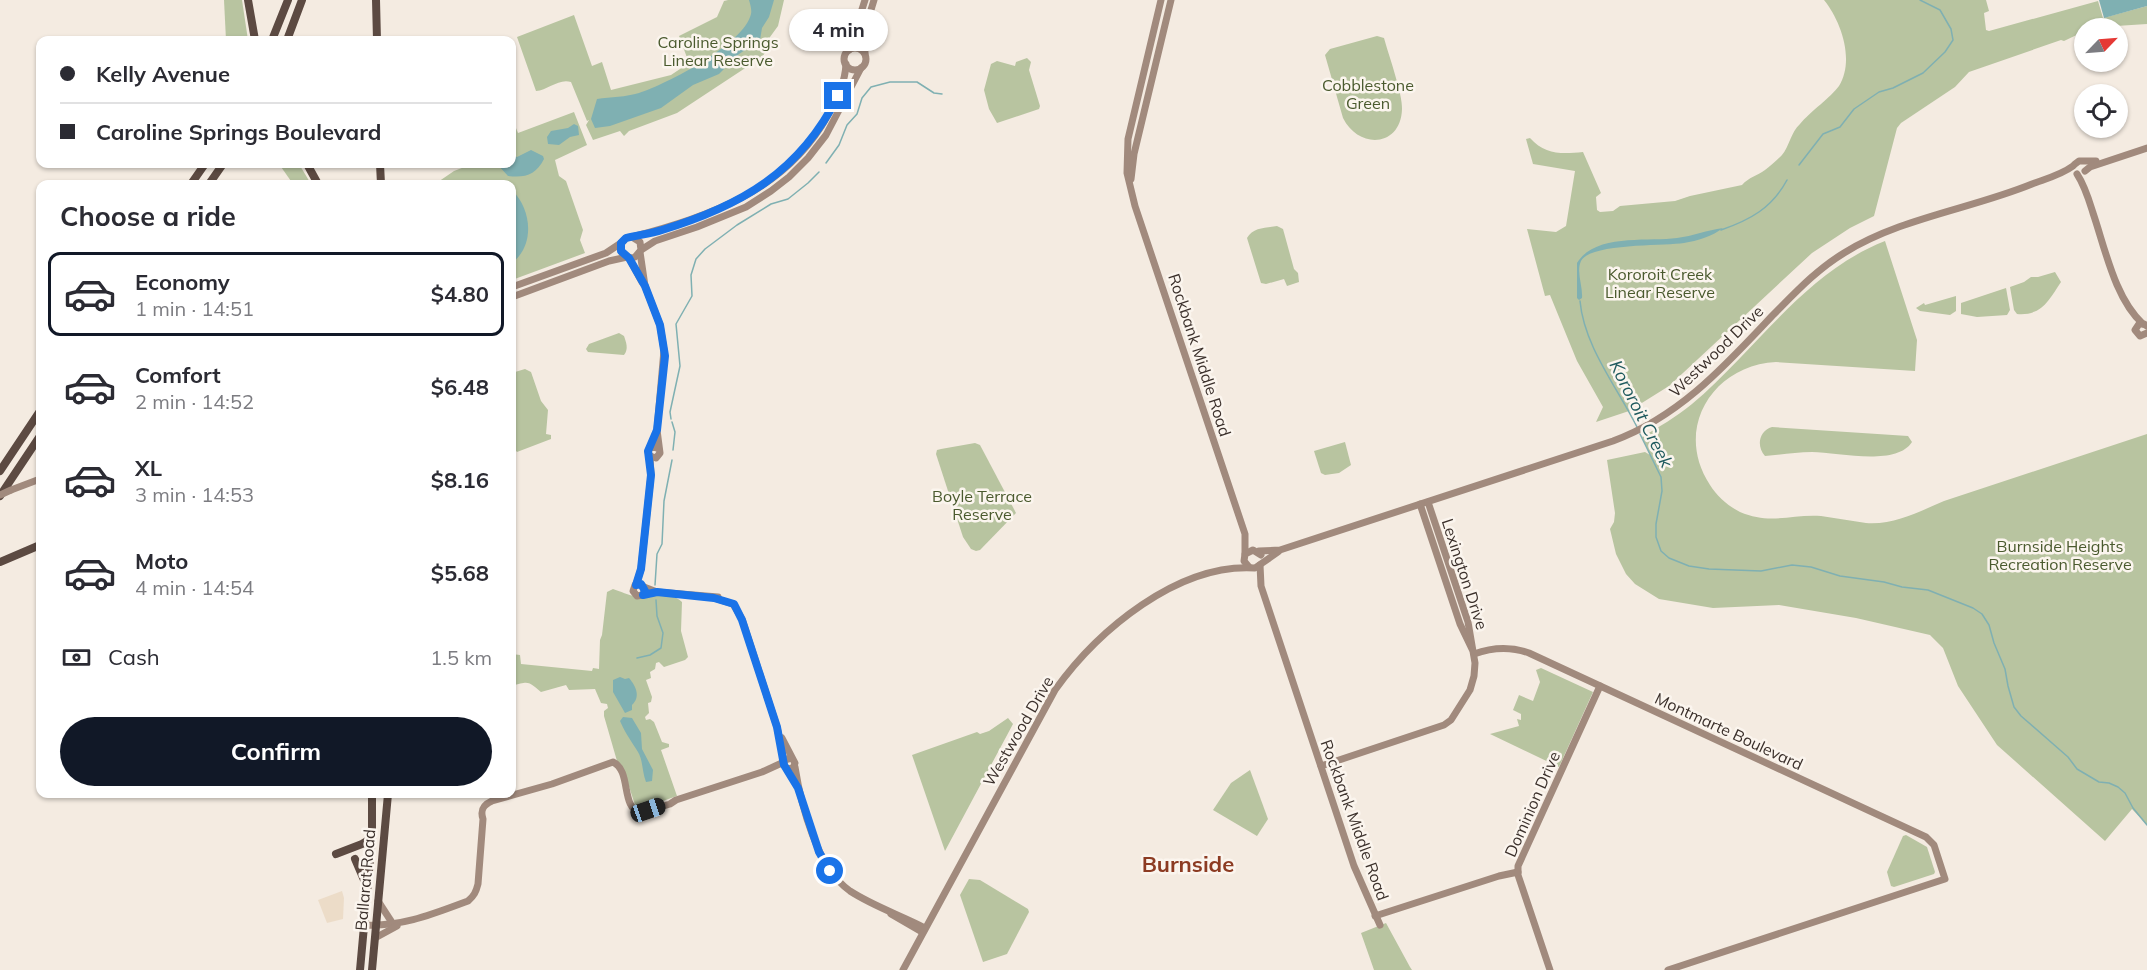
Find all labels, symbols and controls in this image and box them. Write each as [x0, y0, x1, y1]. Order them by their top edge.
callout: 4 min [788, 9, 888, 51]
text: 4 min [812, 17, 865, 42]
north arrow [2074, 18, 2128, 72]
map controls [2074, 18, 2128, 138]
park label: Caroline Springs Linear Reserve [657, 32, 779, 70]
text: Kelly Avenue [96, 60, 230, 88]
park label: Cobblestone Green [1322, 75, 1414, 113]
route end [824, 82, 851, 109]
button: locate [2074, 84, 2128, 138]
text: Caroline Springs Boulevard [96, 118, 381, 146]
text: Choose a ride [60, 199, 236, 233]
park label: Kororoit Creek Linear Reserve [1605, 264, 1715, 302]
icon: car [63, 267, 117, 321]
text: Economy [135, 268, 230, 296]
street label: Rockbank Middle Road [1164, 271, 1236, 439]
text: $4.80 [431, 280, 489, 308]
text: 1 min · 14:51 [135, 296, 254, 321]
street label: Westwood Drive [1665, 301, 1767, 401]
water label: Kororoit Creek [1604, 356, 1679, 472]
icon: car [63, 360, 117, 414]
text: Comfort [135, 361, 221, 389]
text: $6.48 [431, 373, 489, 401]
text: 2 min · 14:52 [135, 389, 254, 414]
icon: car [63, 453, 117, 507]
text: XL [135, 454, 162, 482]
text: $8.16 [431, 466, 489, 494]
text: 3 min · 14:53 [135, 482, 254, 507]
park label: Boyle Terrace Reserve [932, 486, 1032, 524]
street label: Lexington Drive [1438, 516, 1492, 632]
park label: Burnside Heights Recreation Reserve [1988, 536, 2132, 574]
icon: car [63, 546, 117, 600]
text: Moto [135, 547, 188, 575]
text: $5.68 [431, 559, 489, 587]
text: 4 min · 14:54 [135, 575, 254, 600]
icon: cash [60, 641, 93, 674]
text: Cash [108, 643, 160, 671]
text: 1.5 km [430, 645, 492, 670]
street label: Westwood Drive [978, 672, 1058, 790]
street label: Montmarte Boulevard [1652, 688, 1806, 774]
button: Confirm [60, 717, 492, 786]
street label: Rockbank Middle Road [1317, 737, 1393, 903]
street label: Dominion Drive [1500, 748, 1564, 860]
car [628, 796, 668, 824]
street label: Ballarat Road [351, 828, 379, 932]
district label: Burnside [1142, 850, 1234, 878]
route start [816, 857, 843, 884]

